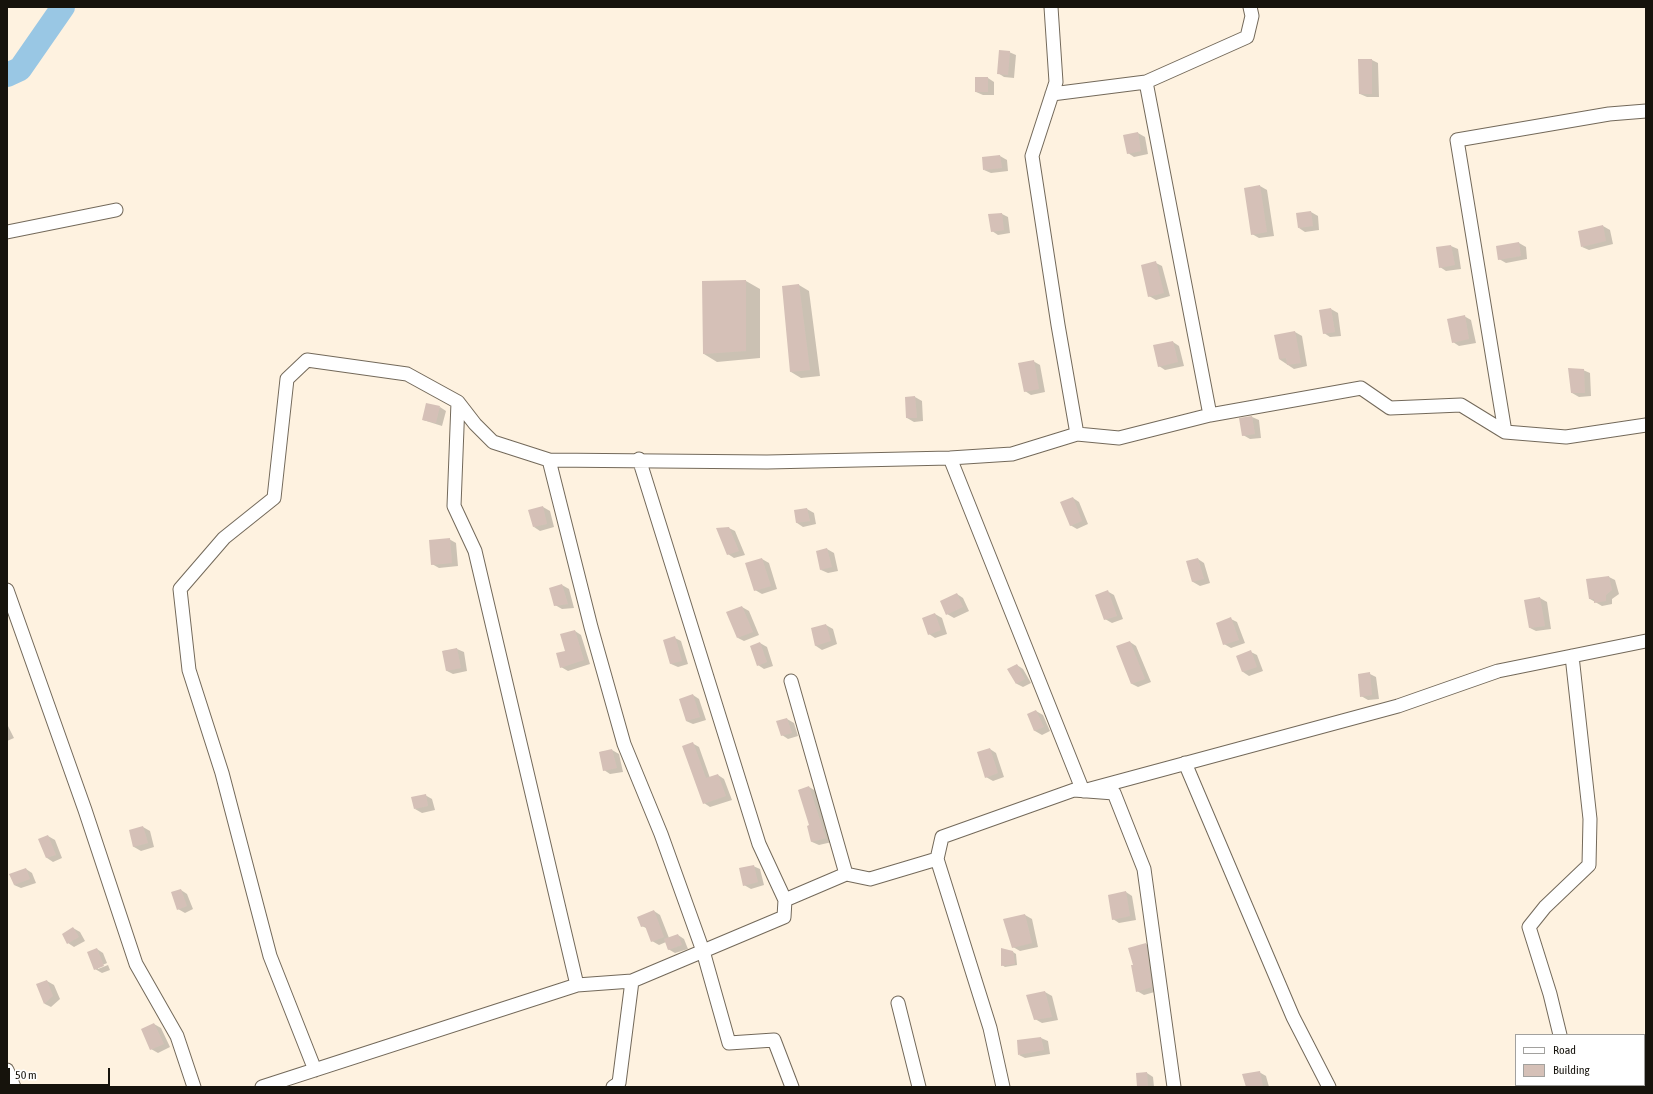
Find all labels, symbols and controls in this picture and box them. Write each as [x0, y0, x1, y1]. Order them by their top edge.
legend [1515, 1034, 1645, 1086]
text: Road [1553, 1043, 1576, 1057]
scale bar [10, 1060, 112, 1086]
text: Building [1553, 1063, 1590, 1077]
text: 50 m [15, 1068, 37, 1082]

